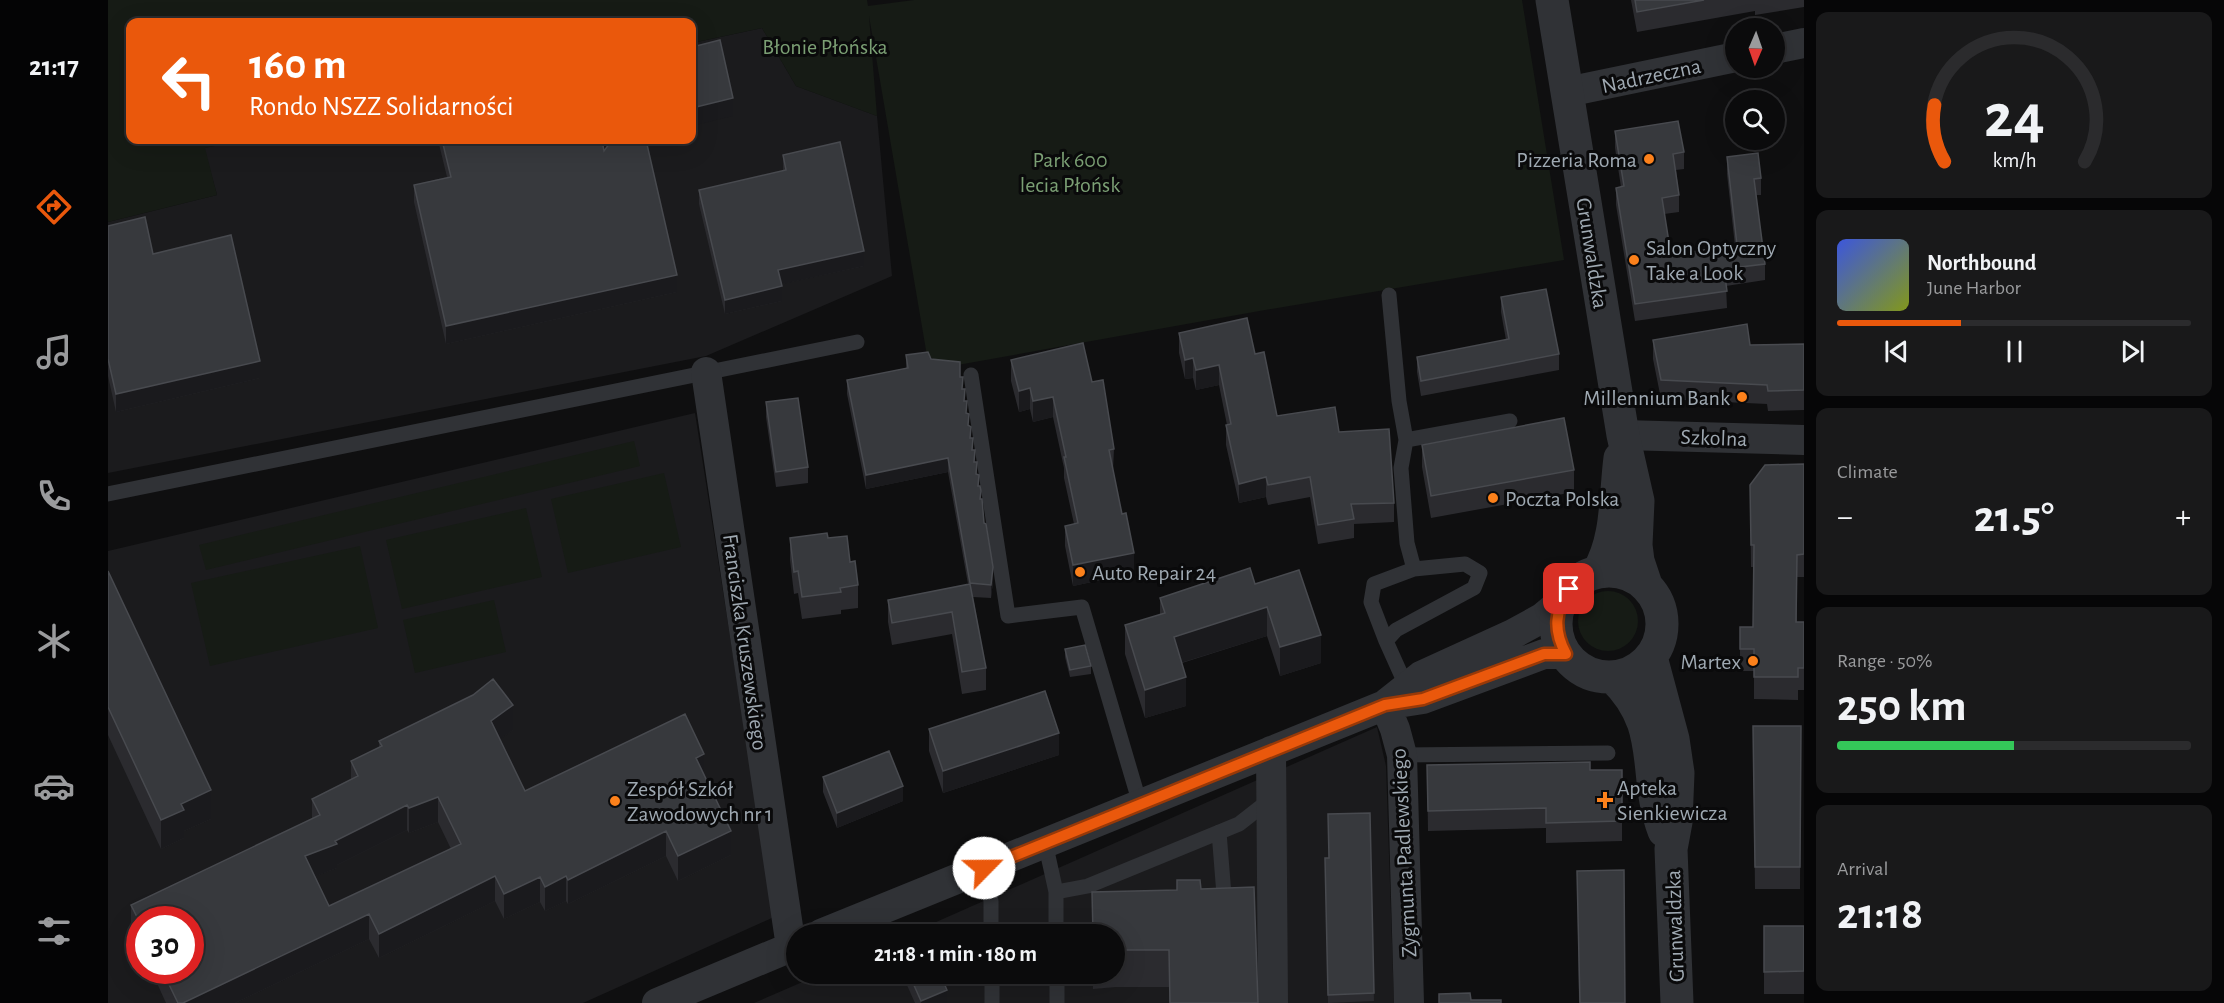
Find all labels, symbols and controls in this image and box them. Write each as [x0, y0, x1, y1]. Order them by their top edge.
north arrow [1725, 18, 1785, 78]
map controls [1725, 18, 1785, 150]
park label: Błonie Płońska [762, 36, 888, 58]
icon: left [150, 42, 228, 120]
text: 160 m [249, 44, 347, 86]
text: 21:17 [29, 53, 79, 80]
street label: Nadrzeczna [1599, 55, 1703, 97]
text: 24 [1984, 86, 2044, 148]
button: search [1725, 90, 1785, 150]
text: Rondo NSZZ Solidarności [249, 93, 513, 120]
park label: Park 600 lecia Płońsk [1020, 149, 1120, 196]
place label: Pizzeria Roma [1516, 149, 1637, 171]
text: km/h [1992, 150, 2036, 171]
marker: Pizzeria Roma [1642, 152, 1656, 166]
icon: directions [33, 186, 75, 228]
street label: Grunwaldzka [1572, 196, 1612, 310]
place label: Salon Optyczny Take a Look [1646, 237, 1777, 284]
text: Northbound [1927, 252, 2036, 274]
marker: Salon Optyczny Take a Look [1627, 253, 1641, 267]
text: June Harbor [1927, 278, 2021, 298]
icon: music [33, 331, 75, 373]
icon: previous [1880, 335, 1913, 368]
icon: pause [1998, 335, 2031, 368]
icon: next [2116, 335, 2149, 368]
place label: Millennium Bank [1583, 387, 1730, 409]
marker: Millennium Bank [1735, 390, 1749, 404]
street label: Szkolna [1680, 426, 1748, 450]
text: Climate [1837, 462, 1898, 482]
icon: phone [33, 475, 75, 517]
place label: Poczta Polska [1505, 488, 1619, 510]
marker: Poczta Polska [1486, 491, 1500, 505]
text: 21.5° [1974, 495, 2054, 540]
text: − [1837, 501, 1853, 534]
text: + [2175, 501, 2191, 534]
street label: Franciszka Kruszewskiego [719, 533, 771, 752]
place label: Auto Repair 24 [1092, 562, 1216, 584]
pin [1543, 563, 1594, 614]
marker: Auto Repair 24 [1073, 565, 1087, 579]
icon: arrive [1552, 572, 1585, 605]
icon: climate [33, 620, 75, 662]
place label: Martex [1680, 651, 1741, 673]
text: Range · 50% [1837, 651, 1933, 671]
marker: Martex [1746, 654, 1760, 668]
text: 250 km [1837, 684, 1966, 729]
street label: Zygmunta Padlewskiego [1388, 748, 1420, 958]
icon: car [33, 765, 75, 807]
place label: Apteka Sienkiewicza [1617, 777, 1728, 824]
place label: Zespół Szkół Zawodowych nr 1 [627, 778, 773, 825]
marker: Apteka Sienkiewicza [1598, 793, 1612, 807]
marker: Zespół Szkół Zawodowych nr 1 [608, 794, 622, 808]
position arrow [952, 836, 1016, 900]
text: Arrival [1837, 859, 1888, 879]
street label: Grunwaldzka [1662, 870, 1688, 982]
text: 21:18 [1837, 892, 1923, 937]
speed limit sign: 30 [126, 906, 204, 984]
icon: filters [33, 910, 75, 952]
text: 21:18 · 1 min · 180 m [874, 943, 1037, 965]

